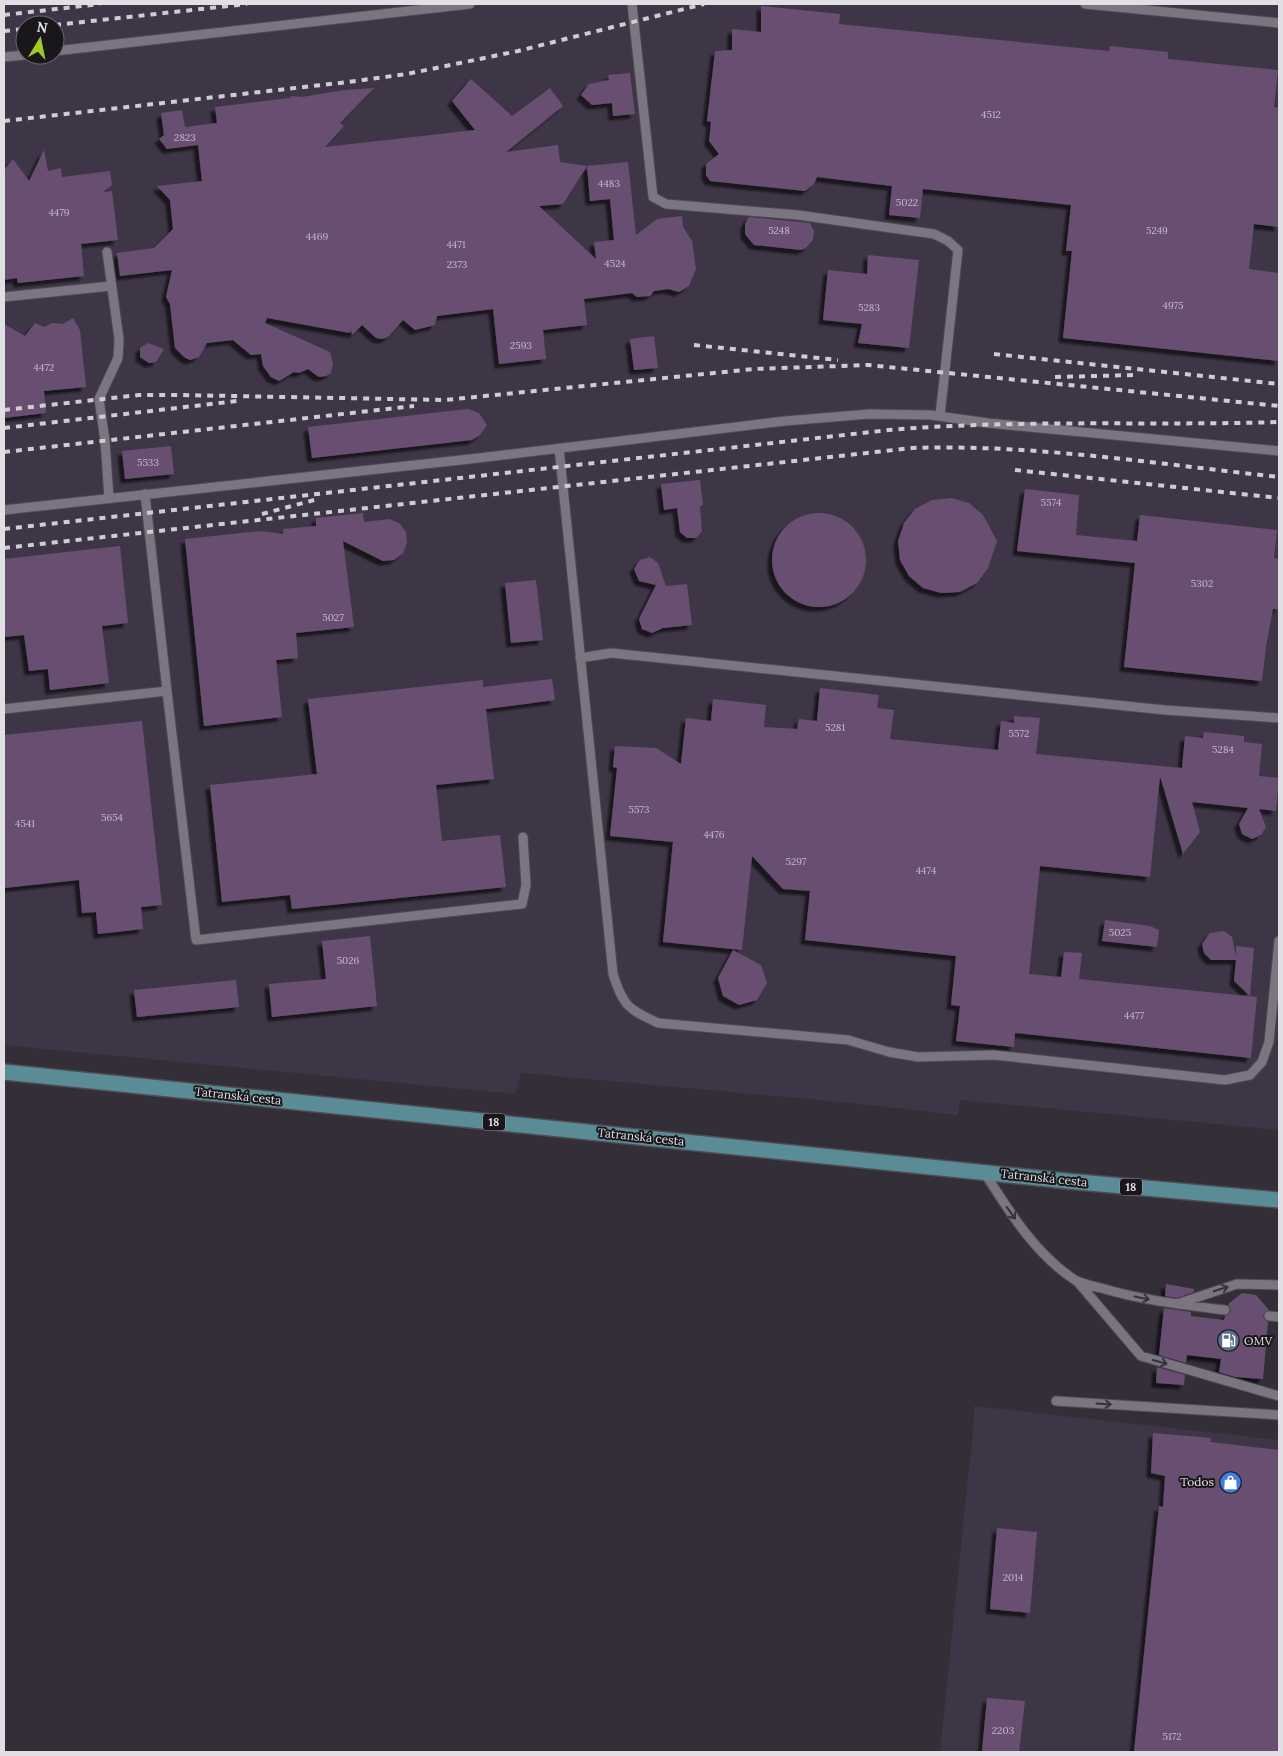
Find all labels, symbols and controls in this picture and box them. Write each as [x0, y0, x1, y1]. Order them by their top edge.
north arrow [15, 15, 65, 65]
text: N [35, 17, 49, 37]
house number: 4512 [981, 108, 1001, 121]
house number: 2823 [174, 131, 196, 144]
house number: 4483 [598, 177, 620, 190]
house number: 5022 [896, 196, 918, 209]
house number: 4479 [48, 206, 70, 219]
house number: 5248 [768, 224, 790, 237]
house number: 5249 [1146, 224, 1168, 237]
house number: 4469 [306, 230, 328, 243]
house number: 4471 [446, 238, 466, 251]
house number: 4524 [604, 257, 626, 270]
house number: 2373 [447, 258, 468, 271]
house number: 4975 [1162, 299, 1184, 312]
house number: 5283 [858, 301, 880, 314]
house number: 2593 [510, 339, 533, 352]
house number: 4472 [34, 361, 54, 374]
house number: 5533 [137, 456, 159, 469]
house number: 5574 [1041, 496, 1062, 509]
house number: 5302 [1191, 577, 1213, 590]
house number: 5027 [322, 611, 344, 624]
house number: 5281 [825, 721, 845, 734]
house number: 5572 [1009, 727, 1029, 740]
house number: 5284 [1212, 743, 1235, 756]
house number: 5573 [628, 803, 650, 816]
house number: 5654 [101, 811, 124, 824]
house number: 4541 [15, 817, 35, 830]
house number: 4476 [703, 828, 725, 841]
house number: 5297 [786, 855, 807, 868]
house number: 4474 [916, 864, 937, 877]
house number: 5025 [1109, 926, 1131, 939]
house number: 5026 [337, 954, 360, 967]
house number: 4477 [1124, 1009, 1144, 1022]
street label: Tatranská cesta [194, 1083, 282, 1108]
road number: 18 [483, 1114, 505, 1130]
street label: Tatranská cesta [597, 1124, 685, 1149]
street label: Tatranská cesta [1000, 1165, 1088, 1190]
road number: 18 [1120, 1178, 1142, 1196]
one-way arrow [1006, 1206, 1016, 1220]
one-way arrow [1212, 1284, 1228, 1294]
one-way arrow [1133, 1294, 1149, 1304]
fuel station icon: OMV [1216, 1329, 1240, 1353]
place label: OMV [1244, 1333, 1273, 1348]
one-way arrow [1151, 1357, 1167, 1367]
one-way arrow [1096, 1400, 1112, 1409]
shop icon: Todos [1218, 1470, 1242, 1494]
place label: Todos [1180, 1474, 1214, 1489]
house number: 2014 [1003, 1571, 1024, 1584]
house number: 2203 [992, 1724, 1015, 1737]
house number: 5172 [1162, 1730, 1182, 1743]

